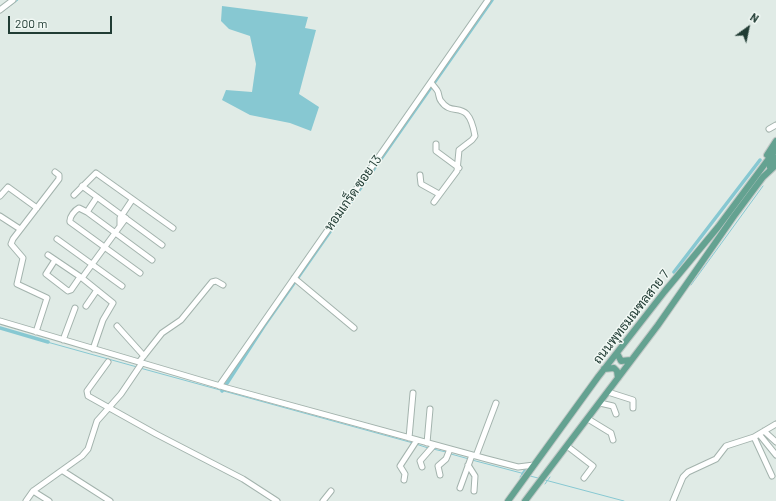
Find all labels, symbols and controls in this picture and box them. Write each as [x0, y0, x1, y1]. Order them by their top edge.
scale bar [10, 8, 114, 34]
north arrow [728, 8, 768, 48]
text: N [748, 10, 761, 25]
text: 200 m [15, 16, 47, 30]
street label: หอมเกร็ด ซอย 13 [321, 152, 385, 234]
street label: ถนนพุทธมณฑลสาย 7 [590, 267, 672, 367]

